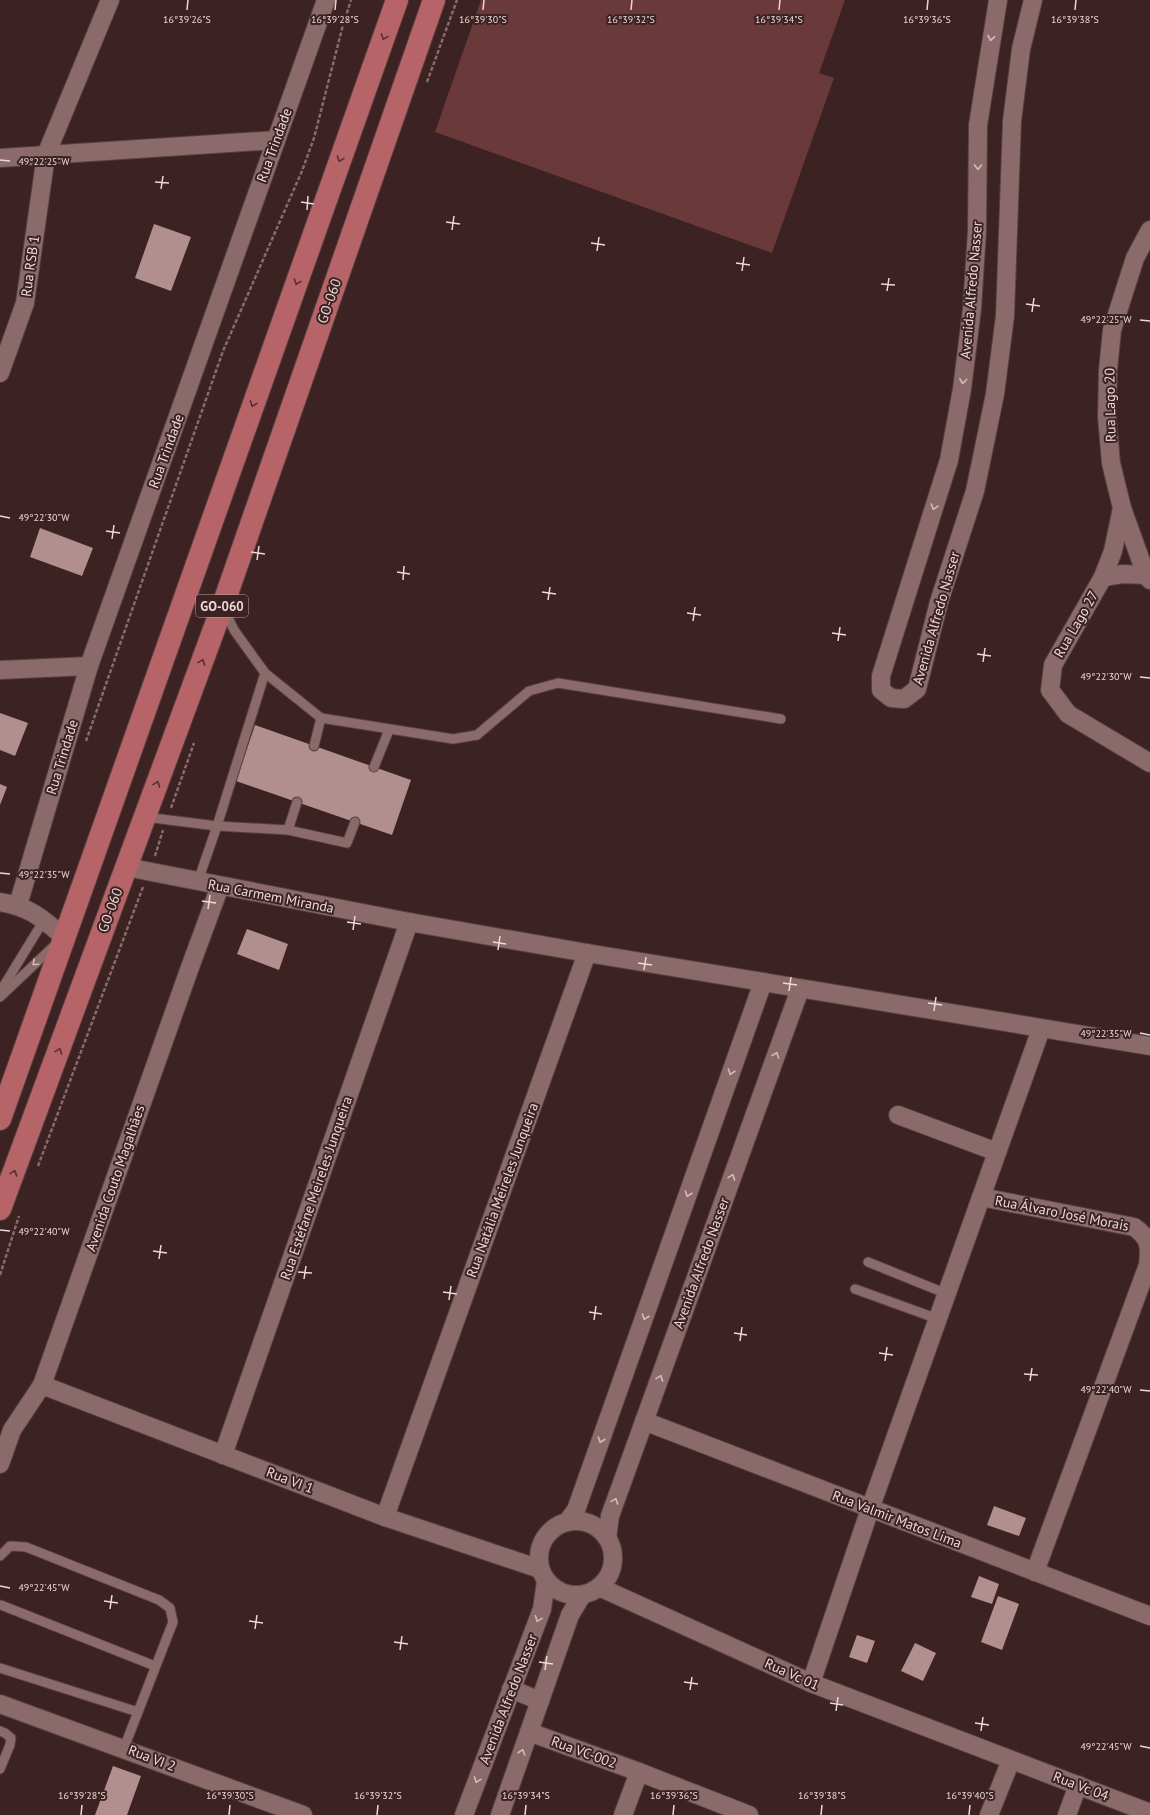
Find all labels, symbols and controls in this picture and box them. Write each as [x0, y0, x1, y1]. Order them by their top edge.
text: 16°39'26"S [163, 13, 211, 26]
text: 16°39'28"S [311, 13, 359, 26]
text: 16°39'30"S [459, 13, 507, 26]
text: 16°39'32"S [607, 13, 655, 26]
text: 16°39'34"S [755, 13, 803, 26]
text: 16°39'36"S [903, 13, 951, 26]
text: 16°39'38"S [1051, 13, 1099, 26]
one-way arrow [380, 33, 388, 40]
one-way arrow [988, 35, 996, 41]
street label: Rua Trindade [252, 105, 296, 185]
text: 49°22'25"W [18, 155, 70, 168]
one-way arrow [336, 156, 345, 163]
one-way arrow [973, 164, 982, 170]
street label: Avenida Alfredo Nasser [956, 220, 986, 360]
street label: Rua RSB 1 [17, 234, 43, 298]
street label: GO-060 [313, 276, 345, 326]
one-way arrow [293, 278, 301, 285]
text: 49°22'25"W [1080, 313, 1132, 326]
street label: Rua Lago 20 [1100, 367, 1120, 442]
one-way arrow [959, 378, 968, 384]
one-way arrow [249, 401, 258, 408]
street label: Rua Trindade [144, 411, 188, 491]
one-way arrow [930, 503, 939, 510]
text: 49°22'30"W [18, 511, 70, 524]
street label: Avenida Alfredo Nasser [908, 549, 964, 687]
street label: Rua Lago 27 [1050, 587, 1102, 661]
road number: GO-060 [196, 595, 248, 617]
one-way arrow [197, 659, 205, 666]
text: 49°22'30"W [1080, 670, 1132, 683]
street label: Rua Trindade [42, 717, 82, 797]
one-way arrow [152, 781, 161, 788]
text: 49°22'35"W [18, 868, 70, 881]
street label: Rua Carmem Miranda [206, 875, 336, 917]
street label: GO-060 [94, 885, 126, 935]
one-way arrow [33, 959, 40, 966]
text: 49°22'35"W [1080, 1027, 1132, 1040]
one-way arrow [54, 1047, 62, 1054]
one-way arrow [772, 1051, 780, 1058]
one-way arrow [727, 1068, 736, 1075]
street label: Rua Estéfane Meireles Junqueira [276, 1094, 356, 1282]
street label: Rua Natália Meireles Junqueira [462, 1100, 542, 1280]
street label: Avenida Couto Magalhães [81, 1102, 149, 1254]
one-way arrow [9, 1169, 17, 1176]
one-way arrow [728, 1174, 736, 1181]
one-way arrow [684, 1191, 693, 1198]
street label: Rua Álvaro José Morais [993, 1191, 1131, 1235]
street label: Avenida Alfredo Nasser [669, 1195, 733, 1331]
text: 49°22'40"W [18, 1225, 70, 1238]
one-way arrow [641, 1313, 649, 1320]
one-way arrow [655, 1375, 663, 1382]
text: 49°22'40"W [1080, 1383, 1132, 1396]
one-way arrow [598, 1436, 606, 1443]
street label: Rua VI 1 [264, 1463, 316, 1497]
street label: Rua Valmir Matos Lima [830, 1486, 964, 1552]
one-way arrow [611, 1497, 619, 1504]
text: 49°22'45"W [18, 1581, 70, 1594]
one-way arrow [534, 1615, 542, 1622]
street label: Avenida Alfredo Nasser [475, 1631, 541, 1767]
street label: Rua Vc 01 [762, 1654, 822, 1694]
street label: Rua VC-002 [549, 1732, 619, 1772]
text: 49°22'45"W [1080, 1740, 1132, 1753]
street label: Rua VI 2 [126, 1741, 178, 1775]
one-way arrow [517, 1748, 526, 1755]
street label: Rua Vc 04 [1051, 1767, 1112, 1805]
one-way arrow [474, 1776, 482, 1783]
text: 16°39'28"S [58, 1789, 106, 1802]
text: 16°39'30"S [206, 1789, 254, 1802]
text: 16°39'32"S [354, 1789, 402, 1802]
text: 16°39'34"S [502, 1789, 550, 1802]
text: 16°39'36"S [650, 1789, 698, 1802]
text: 16°39'38"S [798, 1789, 846, 1802]
text: 16°39'40"S [946, 1789, 994, 1802]

